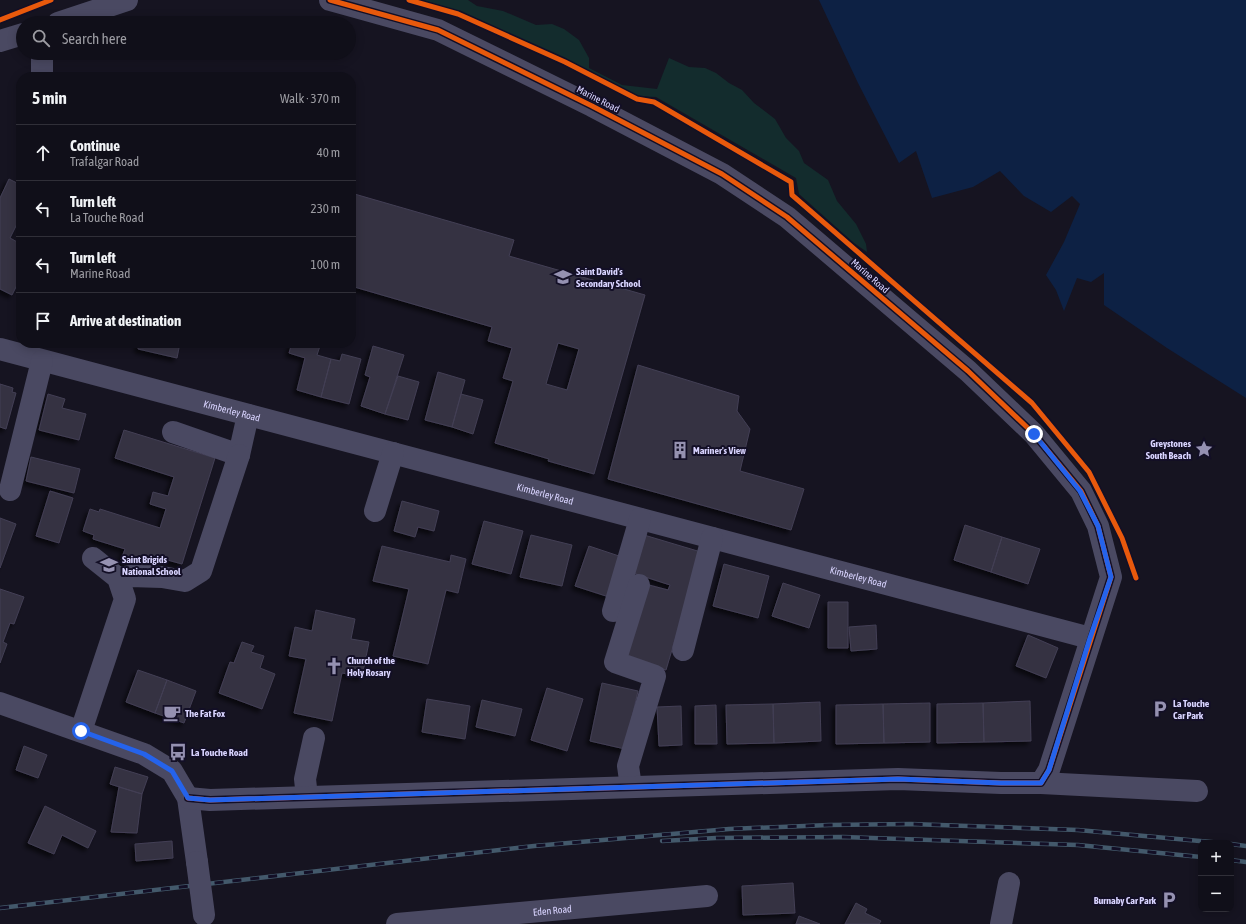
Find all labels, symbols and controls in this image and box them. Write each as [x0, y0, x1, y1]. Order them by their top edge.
search box [16, 16, 356, 60]
icon: search [30, 27, 52, 49]
text: Search here [62, 30, 127, 47]
street label: Marine Road [575, 84, 621, 115]
text: 5 min [32, 88, 67, 108]
text: Walk · 370 m [280, 91, 340, 106]
text: Continue [70, 137, 120, 154]
icon: ahead [32, 142, 54, 164]
text: 40 m [317, 145, 340, 160]
text: Trafalgar Road [70, 154, 139, 169]
text: Turn left [70, 193, 116, 210]
icon: left [32, 198, 54, 220]
text: 230 m [311, 201, 340, 216]
text: La Touche Road [70, 210, 144, 225]
text: Turn left [70, 249, 116, 266]
icon: left [32, 254, 54, 276]
text: 100 m [311, 257, 340, 272]
street label: Marine Road [849, 257, 891, 296]
text: Marine Road [70, 266, 130, 281]
place label: Saint David's Secondary School [576, 266, 641, 289]
school or university icon: Saint David's Secondary School [553, 267, 573, 287]
icon: arrive [32, 310, 54, 332]
text: Arrive at destination [70, 312, 181, 329]
street label: Kimberley Road [202, 398, 262, 423]
route end [1025, 425, 1043, 443]
place label: Greystones South Beach [1146, 438, 1191, 461]
place icon: Greystones South Beach [1194, 439, 1214, 459]
building icon: Mariner's View [670, 440, 690, 460]
place label: Mariner's View [693, 445, 746, 456]
street label: Kimberley Road [516, 481, 575, 506]
place label: Saint Brigids National School [122, 554, 181, 577]
school or university icon: Saint Brigids National School [99, 555, 119, 575]
street label: Kimberley Road [829, 564, 888, 589]
place label: Church of the Holy Rosary [347, 655, 396, 678]
church icon: Church of the Holy Rosary [324, 656, 344, 676]
place label: La Touche Car Park [1173, 698, 1210, 721]
parking icon: La Touche Car Park [1150, 699, 1170, 719]
cafe icon: The Fat Fox [162, 703, 182, 723]
place label: The Fat Fox [185, 708, 225, 719]
route start [72, 722, 90, 740]
bus stop icon: La Touche Road [168, 742, 188, 762]
place label: La Touche Road [191, 747, 248, 758]
map controls [1198, 840, 1234, 912]
button: + [1198, 840, 1234, 876]
button: − [1198, 876, 1234, 912]
parking icon: Burnaby Car Park [1159, 890, 1179, 910]
place label: Burnaby Car Park [1094, 895, 1157, 906]
street label: Eden Road [532, 903, 572, 917]

